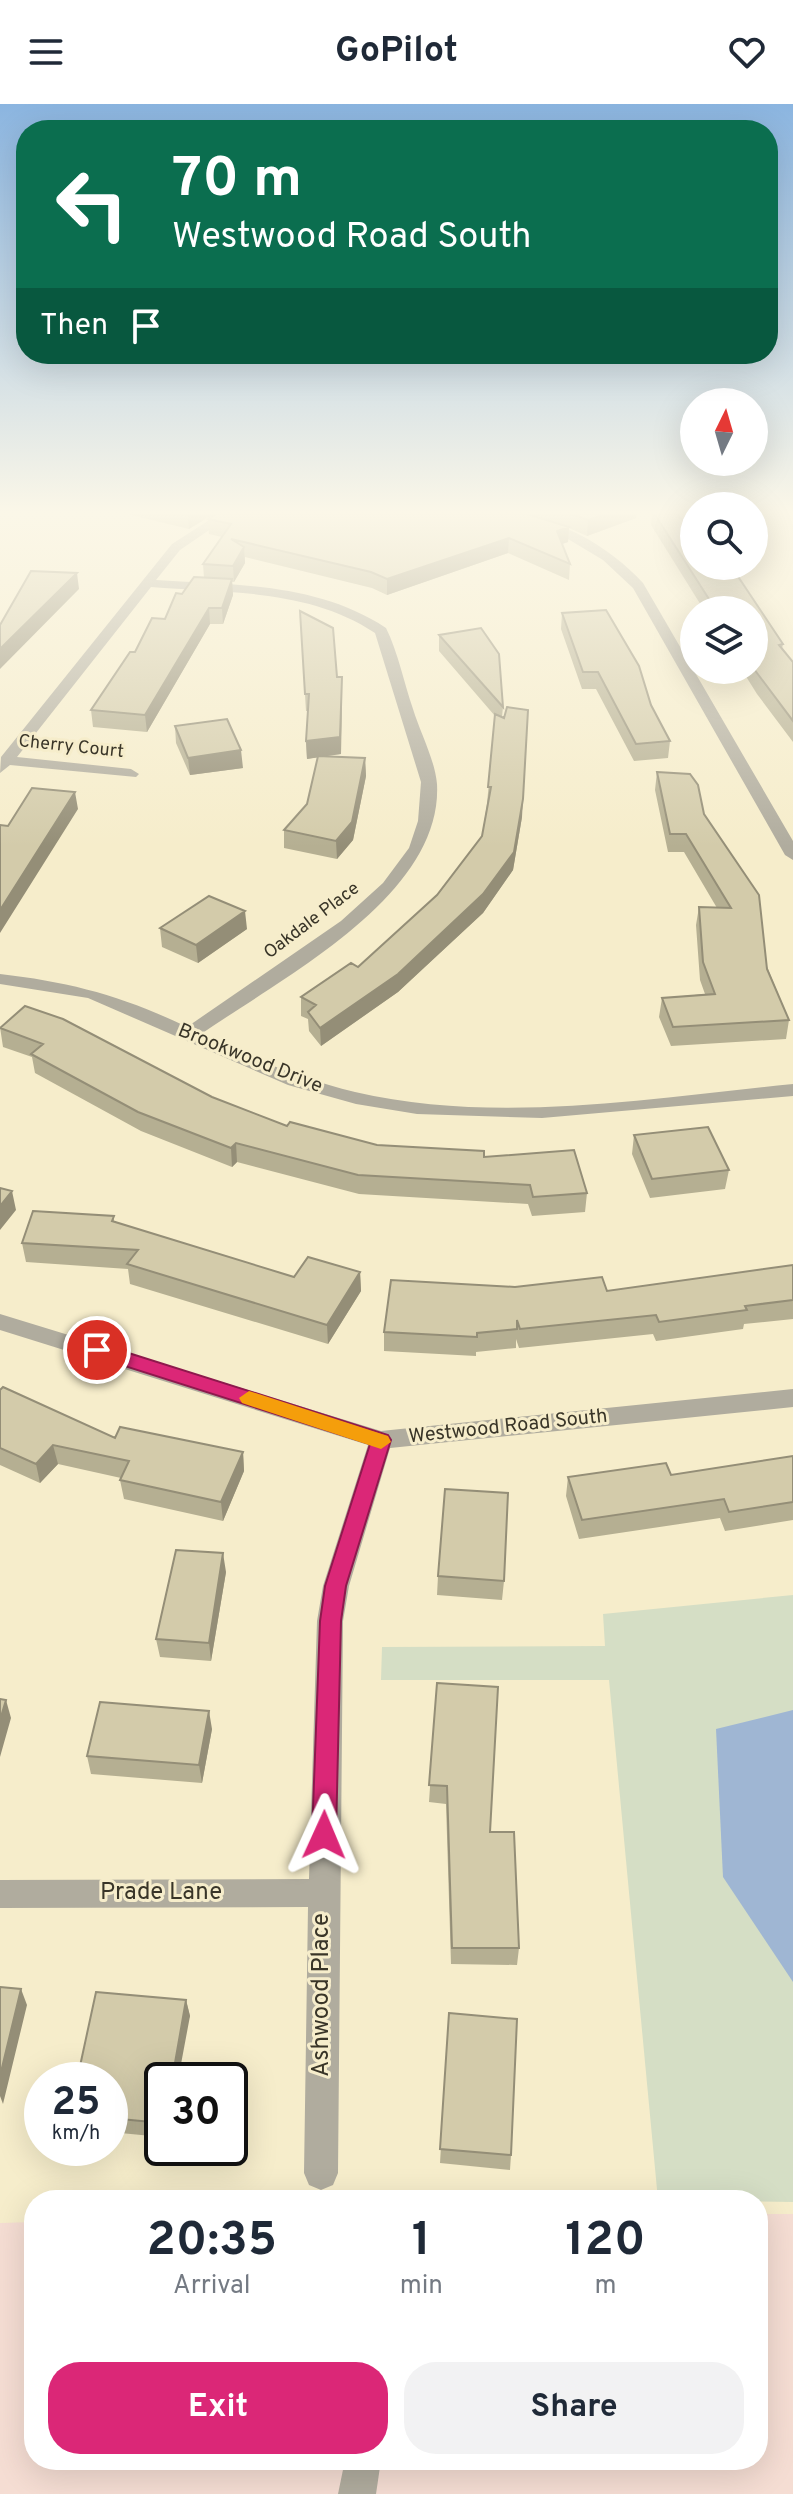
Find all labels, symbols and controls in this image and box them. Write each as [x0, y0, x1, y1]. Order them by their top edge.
text: GoPilot [335, 29, 458, 75]
icon: menu [24, 30, 68, 74]
icon: heart [725, 30, 769, 74]
text: 70 m [172, 146, 302, 216]
icon: left [40, 152, 144, 256]
text: Westwood Road South [172, 215, 532, 261]
icon: arrive [124, 304, 168, 348]
text: Then [40, 308, 108, 345]
north arrow [680, 388, 768, 476]
map controls [680, 388, 768, 684]
button: search [680, 492, 768, 580]
button: layers [680, 596, 768, 684]
street label: Cherry Court [17, 730, 125, 764]
street label: Oakdale Place [260, 877, 364, 965]
street label: Brookwood Drive [174, 1018, 326, 1100]
pin [63, 1316, 131, 1384]
icon: arrive [75, 1328, 119, 1372]
street label: Westwood Road South [407, 1404, 609, 1450]
position arrow [282, 1793, 366, 1877]
street label: Prade Lane [100, 1878, 222, 1908]
street label: Ashwood Place [307, 1913, 337, 2077]
speed limit sign: 30 [144, 2062, 248, 2166]
text: 25 [52, 2079, 100, 2129]
text: km/h [52, 2121, 100, 2147]
text: 20:35 [146, 2212, 277, 2272]
text: 1 [412, 2212, 431, 2272]
text: 120 [565, 2212, 645, 2272]
text: Arrival [173, 2270, 251, 2303]
text: min [400, 2270, 443, 2303]
text: m [594, 2270, 616, 2303]
button: Exit [48, 2362, 388, 2454]
button: Share [404, 2362, 744, 2454]

